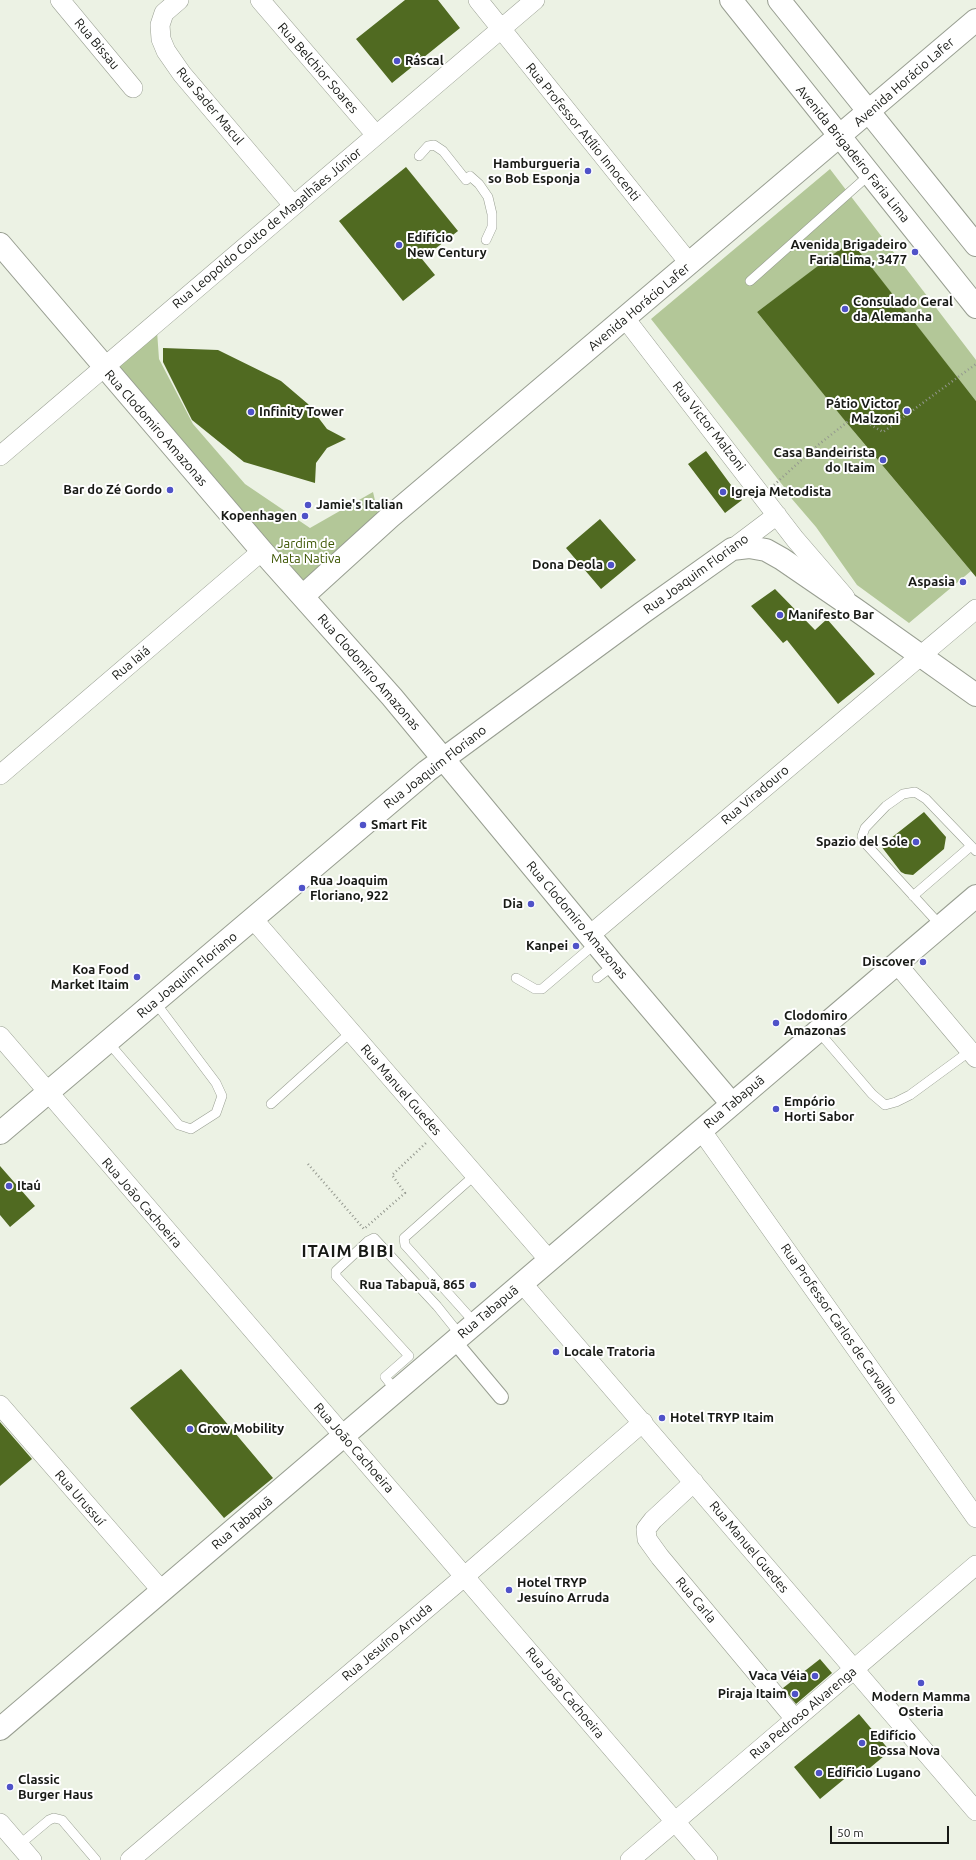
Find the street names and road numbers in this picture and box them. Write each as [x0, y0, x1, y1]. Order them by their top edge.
street label: Rua Bissau [71, 15, 123, 73]
street label: Rua Belchior Soares [274, 19, 362, 117]
street label: Avenida Horácio Lafer [851, 34, 957, 130]
street label: Rua Professor Atílio Innocenti [523, 60, 643, 204]
street label: Rua Sader Macul [173, 64, 247, 148]
street label: Avenida Brigadeiro Faria Lima [793, 82, 913, 226]
street label: Rua Leopoldo Couto de Magalhães Júnior [169, 144, 365, 312]
street label: Avenida Horácio Lafer [585, 260, 693, 354]
street label: Rua Clodomiro Amazonas [101, 367, 211, 489]
street label: Rua Victor Malzoni [669, 378, 749, 474]
street label: Rua Joaquim Floriano [640, 531, 752, 617]
street label: Rua Clodomiro Amazonas [314, 611, 424, 733]
street label: Rua Iaiá [109, 643, 153, 683]
street label: Rua Joaquim Floriano [381, 722, 489, 812]
street label: Rua Viradouro [718, 762, 792, 828]
street label: Rua Clodomiro Amazonas [523, 858, 631, 982]
street label: Rua Joaquim Floriano [134, 929, 240, 1021]
street label: Rua Manuel Guedes [357, 1041, 445, 1139]
street label: Rua Tabapuã [700, 1072, 768, 1132]
street label: Rua João Cachoeira [99, 1155, 185, 1251]
street label: Rua Professor Carlos de Carvalho [777, 1241, 901, 1407]
street label: Rua Tabapuã [454, 1282, 522, 1342]
street label: Rua João Cachoeira [311, 1400, 397, 1496]
street label: Rua Urussuí [52, 1467, 108, 1529]
street label: Rua Tabapuã [208, 1493, 276, 1553]
street label: Rua Manuel Guedes [706, 1498, 792, 1596]
street label: Rua Carla [672, 1574, 720, 1626]
street label: Rua Jesuíno Arruda [339, 1600, 435, 1684]
street label: Rua João Cachoeira [522, 1644, 608, 1742]
street label: Rua Pedroso Alvarenga [746, 1664, 860, 1762]

